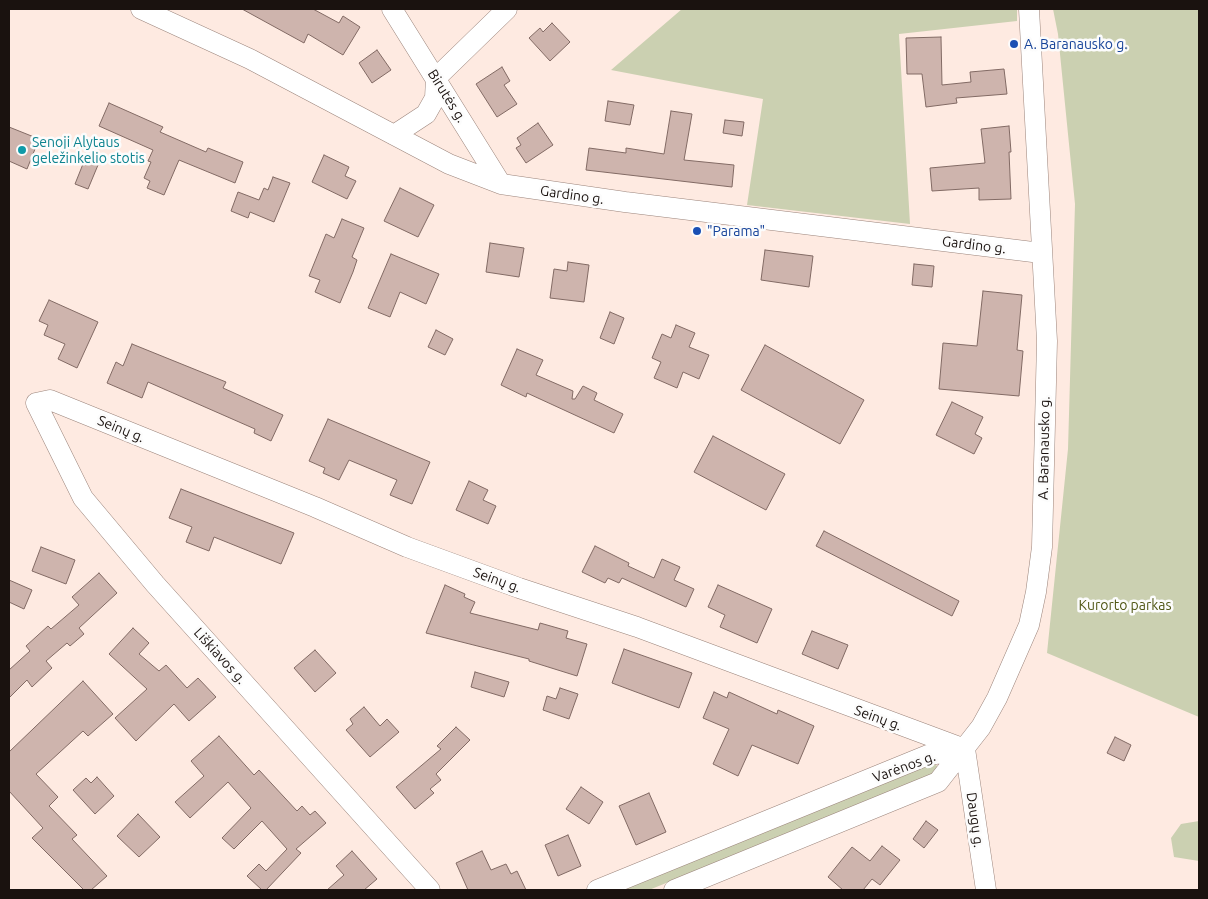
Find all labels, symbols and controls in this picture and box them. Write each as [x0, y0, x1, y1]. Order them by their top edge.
place label: A. Baranausko g. [1024, 36, 1128, 52]
marker: A. Baranausko g. [1008, 38, 1020, 50]
street label: Birutės g. [424, 66, 470, 126]
place label: Senoji Alytaus geležinkelio stotis [32, 134, 145, 166]
marker: Senoji Alytaus geležinkelio stotis [16, 144, 28, 156]
street label: Gardino g. [539, 182, 605, 208]
place label: "Parama" [707, 223, 765, 239]
marker: "Parama" [691, 225, 703, 237]
street label: Gardino g. [941, 233, 1007, 257]
street label: A. Baranausko g. [1035, 396, 1053, 500]
street label: Seinų g. [95, 412, 147, 446]
street label: Seinų g. [471, 564, 523, 596]
park label: Kurorto parkas [1078, 597, 1172, 613]
street label: Liškiavos g. [190, 624, 250, 688]
street label: Seinų g. [852, 702, 904, 734]
street label: Varėnos g. [870, 748, 938, 786]
street label: Daugų g. [963, 791, 987, 849]

